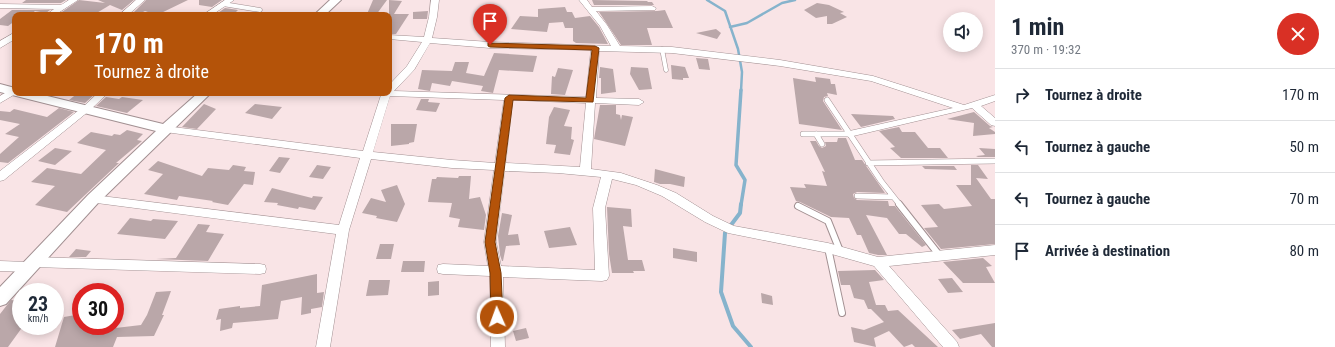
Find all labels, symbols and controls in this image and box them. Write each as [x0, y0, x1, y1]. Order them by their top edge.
pin [473, 4, 507, 45]
icon: arrive [479, 10, 501, 32]
map controls [943, 12, 983, 52]
button: sound [943, 12, 983, 52]
text: 1 min [1011, 13, 1064, 41]
button: close [1277, 13, 1319, 55]
text: 170 m [94, 27, 164, 60]
icon: right [28, 28, 80, 80]
text: 370 m · 19:32 [1011, 42, 1081, 57]
text: Tournez à droite [94, 61, 209, 82]
icon: right [1011, 84, 1033, 106]
text: Tournez à droite [1045, 86, 1142, 104]
text: 170 m [1282, 86, 1319, 104]
icon: left [1011, 136, 1033, 158]
text: Tournez à gauche [1045, 138, 1150, 156]
text: 50 m [1289, 138, 1319, 156]
icon: left [1011, 188, 1033, 210]
text: Tournez à gauche [1045, 190, 1150, 208]
text: 70 m [1289, 190, 1319, 208]
icon: arrive [1011, 240, 1033, 262]
text: Arrivée à destination [1045, 242, 1170, 260]
text: 80 m [1289, 242, 1319, 260]
speed limit sign: 30 [72, 283, 124, 335]
text: 23 [28, 292, 48, 316]
position arrow [476, 296, 518, 338]
text: km/h [28, 313, 48, 324]

